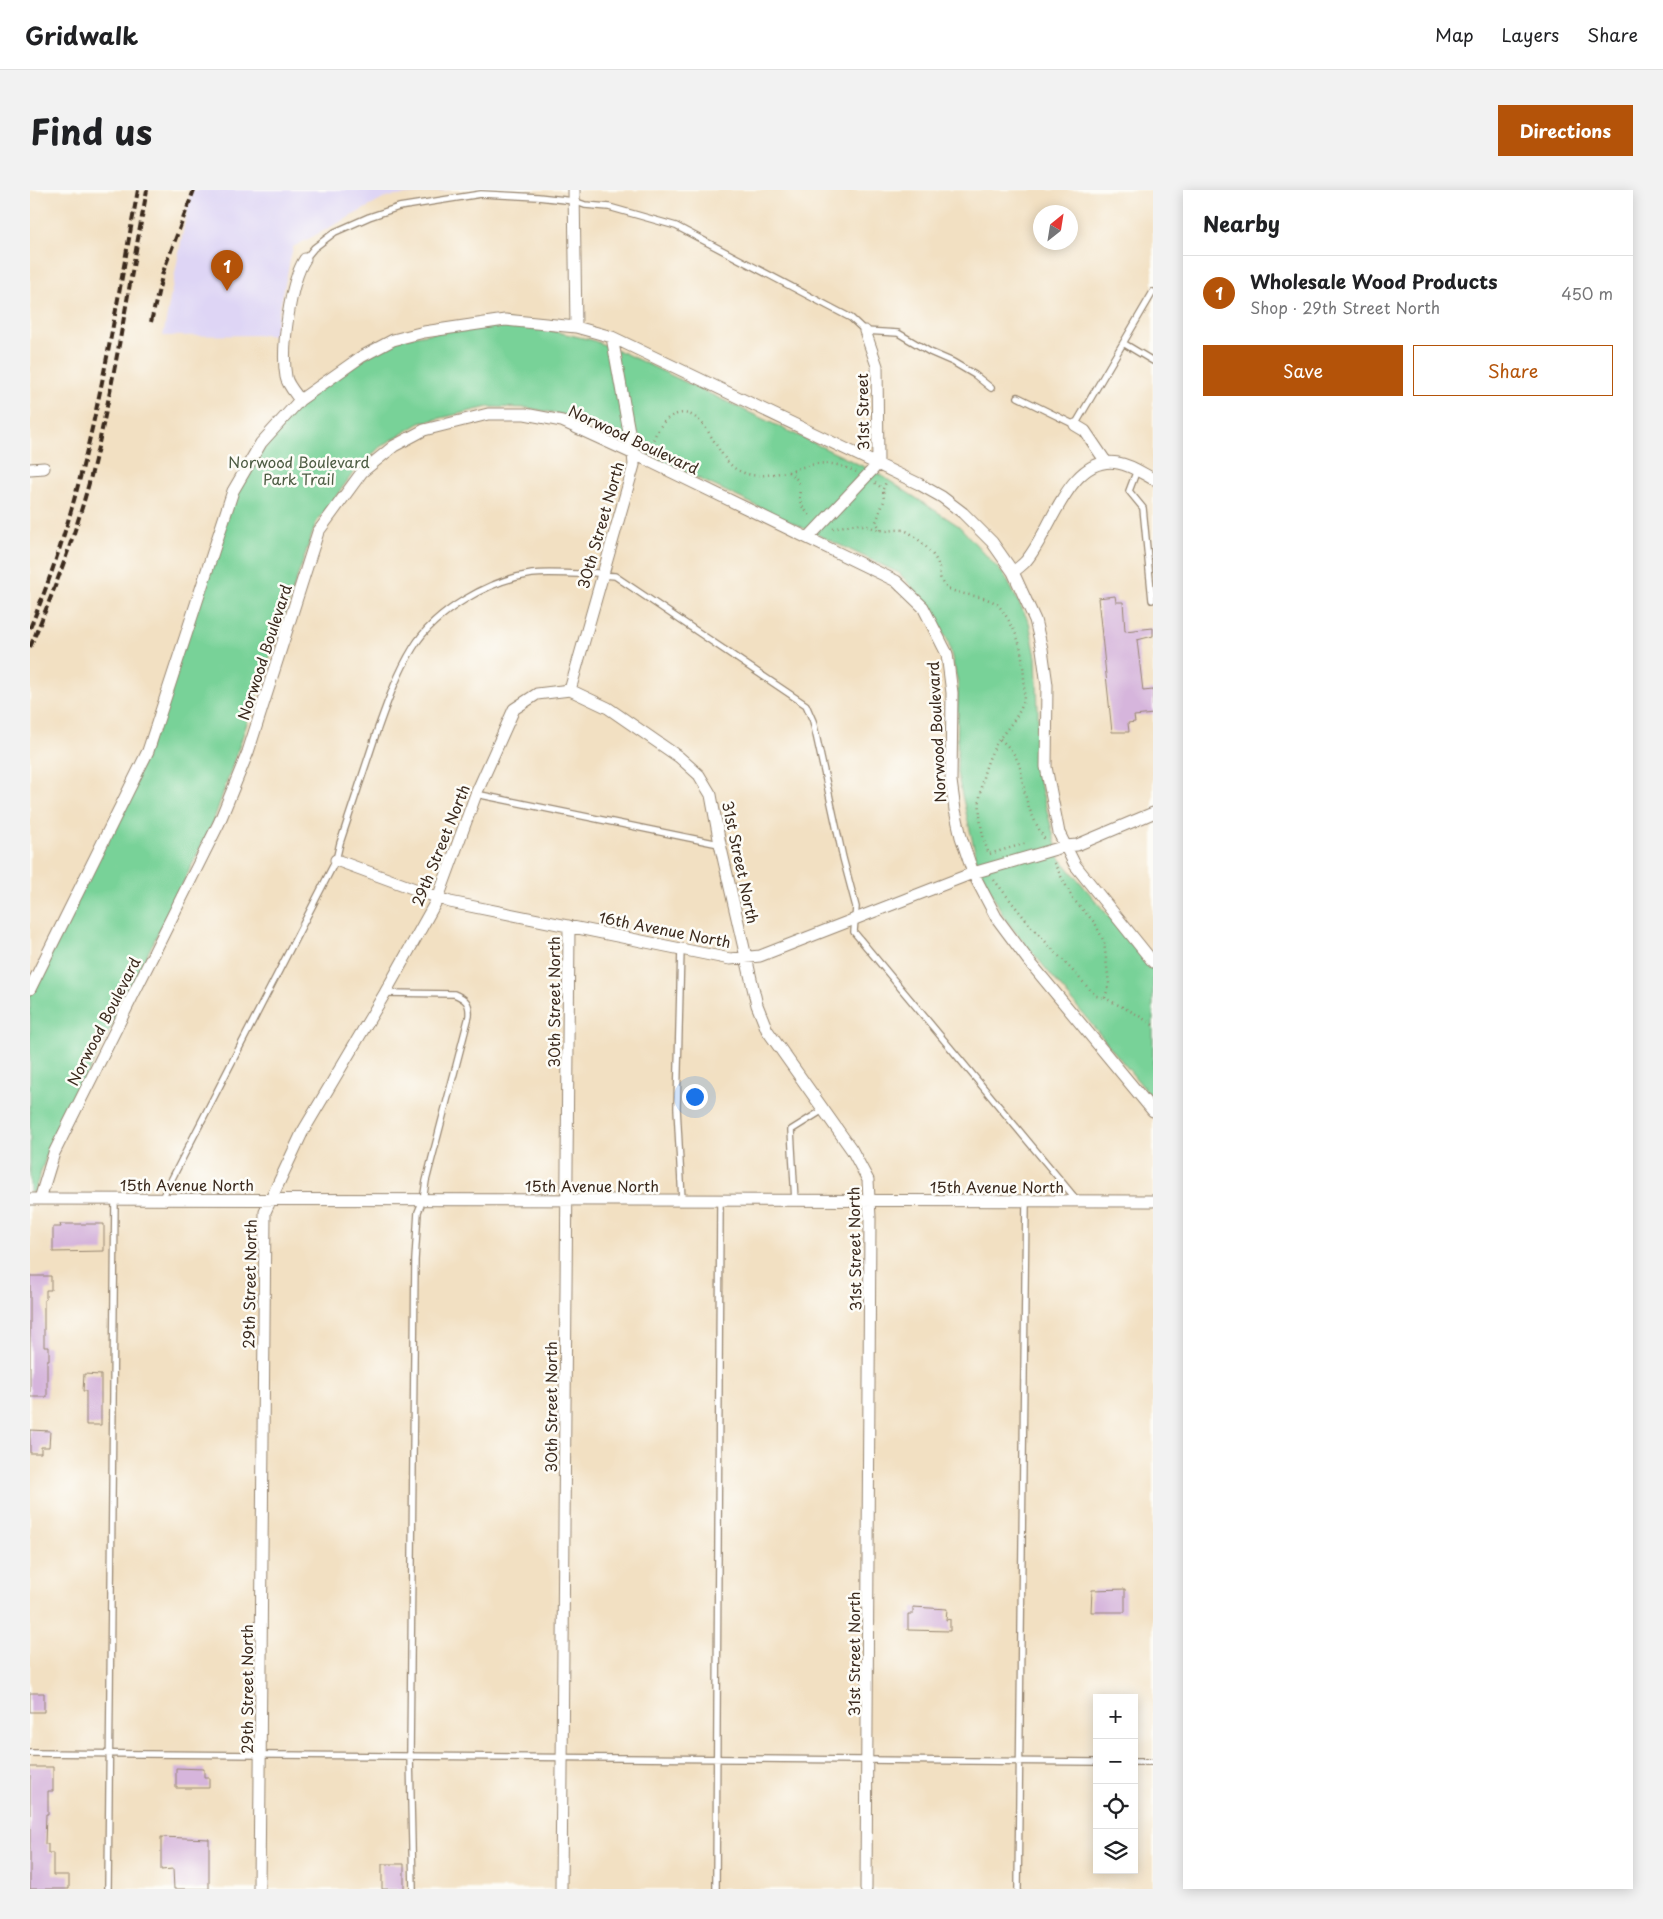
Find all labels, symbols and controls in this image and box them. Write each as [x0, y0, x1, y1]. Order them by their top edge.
text: Gridwalk [25, 17, 138, 53]
text: Map [1435, 21, 1474, 48]
text: Layers [1502, 21, 1559, 48]
text: Share [1587, 21, 1638, 48]
text: Find us [30, 104, 152, 157]
button: Directions [1498, 105, 1633, 156]
north arrow [1033, 205, 1078, 250]
text: Nearby [1203, 207, 1280, 239]
pin: 1 [211, 250, 243, 291]
text: Wholesale Wood Products [1250, 267, 1497, 295]
text: 1 [1215, 281, 1223, 305]
text: 450 m [1561, 281, 1613, 305]
text: Shop · 29th Street North [1250, 295, 1440, 319]
button: Save [1203, 345, 1403, 396]
button: Share [1413, 345, 1613, 396]
street label: 31st Street [850, 373, 874, 451]
street label: Norwood Boulevard [565, 399, 703, 479]
park label: Norwood Boulevard Park Trail [228, 450, 370, 490]
street label: 30th Street North [571, 459, 629, 591]
street label: Norwood Boulevard [231, 581, 297, 723]
street label: Norwood Boulevard [921, 661, 951, 803]
street label: 29th Street North [405, 781, 475, 909]
street label: 31st Street North [717, 799, 765, 925]
street label: 16th Avenue North [597, 905, 733, 953]
street label: 30th Street North [542, 936, 565, 1068]
street label: Norwood Boulevard [61, 953, 145, 1089]
your location [682, 1084, 708, 1110]
street label: 15th Avenue North [120, 1173, 254, 1196]
street label: 15th Avenue North [525, 1174, 659, 1197]
street label: 15th Avenue North [930, 1175, 1064, 1198]
street label: 31st Street North [841, 1186, 867, 1312]
street label: 29th Street North [236, 1219, 262, 1349]
street label: 30th Street North [539, 1341, 562, 1473]
street label: 31st Street North [842, 1592, 865, 1716]
street label: 29th Street North [235, 1624, 258, 1754]
map controls [1093, 1694, 1138, 1874]
button: + [1093, 1694, 1138, 1739]
button: − [1093, 1739, 1138, 1784]
button: locate [1093, 1784, 1138, 1829]
button: layers [1093, 1829, 1138, 1874]

